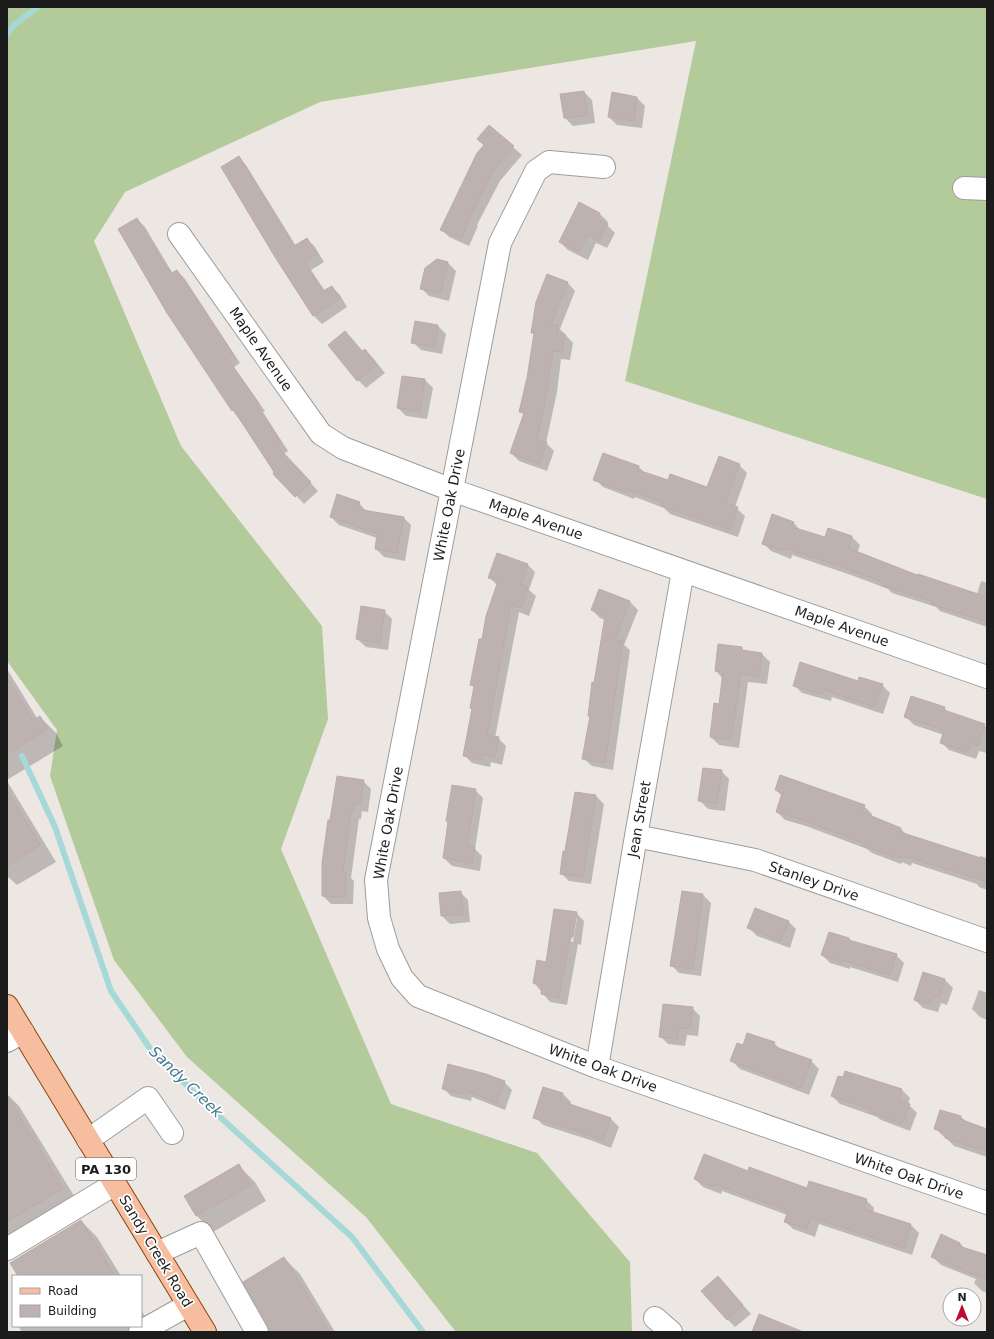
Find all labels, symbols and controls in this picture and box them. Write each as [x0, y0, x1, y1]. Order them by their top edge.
street label: Maple Avenue [226, 304, 296, 394]
street label: White Oak Drive [430, 447, 468, 563]
street label: Maple Avenue [487, 495, 585, 543]
street label: Maple Avenue [793, 602, 891, 650]
street label: White Oak Drive [370, 765, 406, 881]
street label: Jean Street [624, 779, 654, 859]
street label: Stanley Drive [767, 858, 861, 904]
street label: White Oak Drive [546, 1041, 660, 1095]
water label: Sandy Creek [146, 1042, 227, 1122]
street label: White Oak Drive [852, 1150, 966, 1202]
road number: PA 130 [76, 1158, 136, 1180]
street label: Sandy Creek Road [116, 1192, 196, 1310]
legend [12, 1275, 142, 1327]
text: Road [48, 1284, 78, 1298]
north arrow [942, 1287, 982, 1327]
text: N [957, 1291, 967, 1304]
text: Building [48, 1304, 97, 1318]

